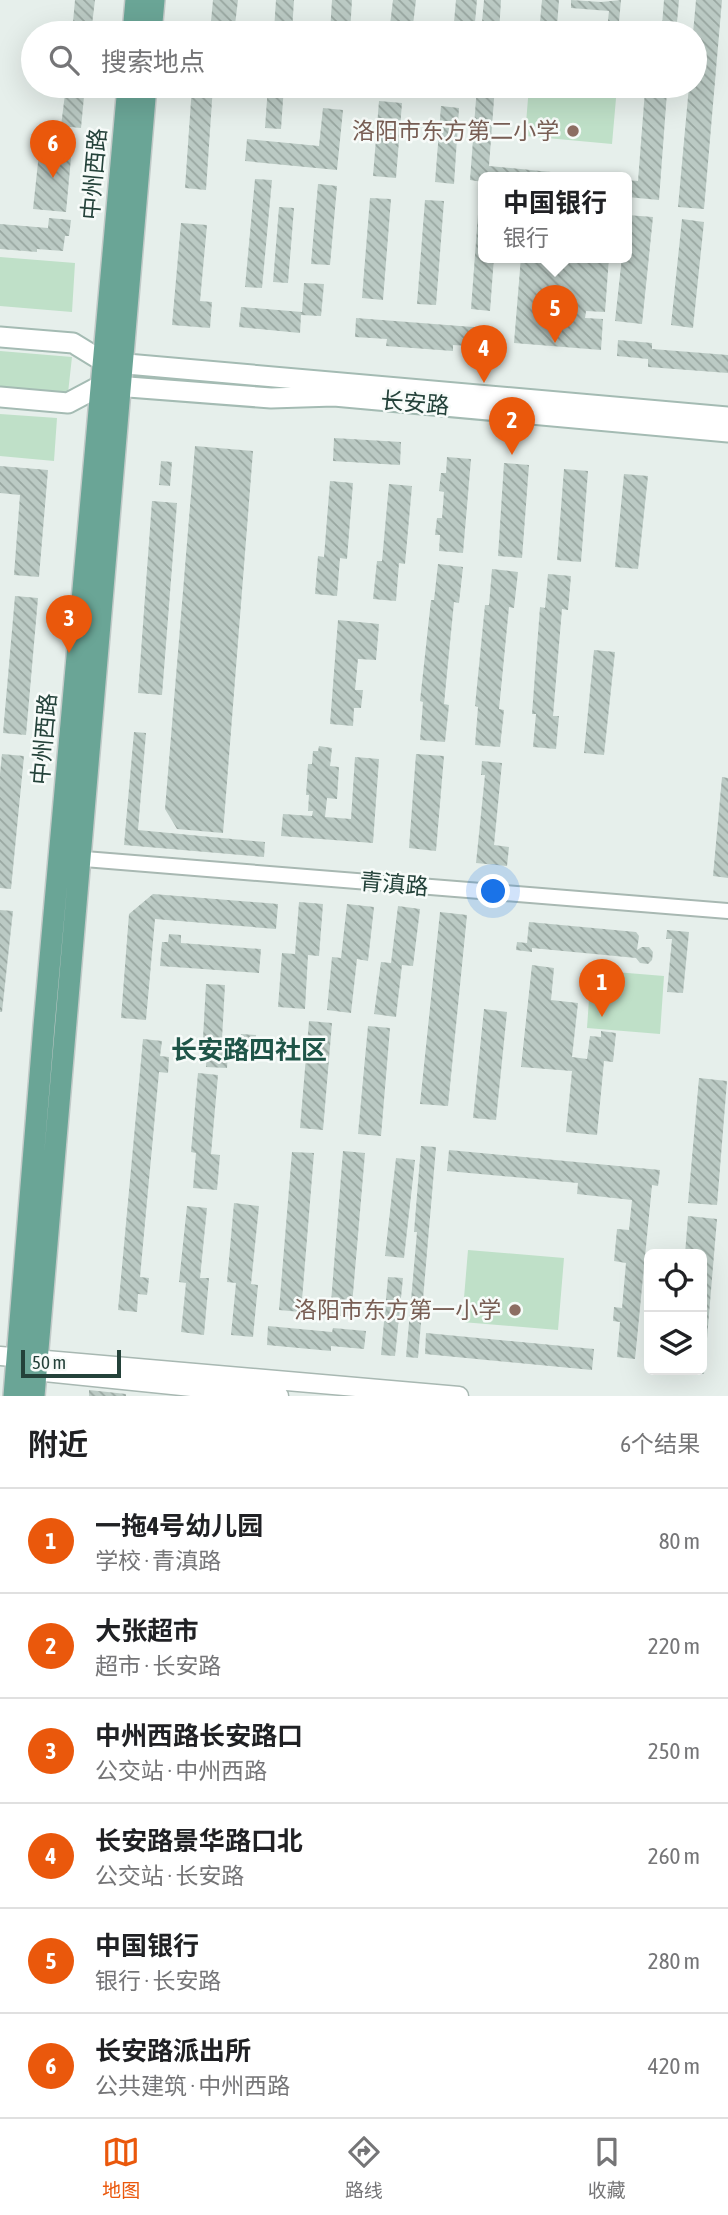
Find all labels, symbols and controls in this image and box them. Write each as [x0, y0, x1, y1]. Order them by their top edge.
search box [21, 21, 707, 98]
icon: search [45, 41, 83, 79]
text: 搜索地点 [101, 47, 205, 77]
place label: 洛阳市东方第二小学 [352, 118, 559, 144]
pin: 6 [30, 120, 76, 178]
marker: 洛阳市东方第二小学 [565, 123, 581, 139]
street label: 中州西路 [77, 127, 111, 221]
popup [478, 172, 632, 263]
text: 中国银行 [503, 188, 607, 218]
text: 银行 [503, 225, 549, 251]
pin: 5 [532, 285, 578, 343]
pin: 4 [461, 325, 507, 383]
street label: 长安路 [379, 387, 451, 419]
pin: 2 [489, 397, 535, 455]
pin: 3 [46, 595, 92, 653]
street label: 中州西路 [27, 692, 61, 786]
street label: 青滇路 [358, 868, 430, 900]
your location [476, 874, 510, 908]
pin: 1 [579, 959, 625, 1017]
district label: 长安路四社区 [171, 1035, 327, 1065]
map controls [644, 1249, 707, 1375]
button: locate [644, 1249, 707, 1312]
place label: 洛阳市东方第一小学 [294, 1297, 501, 1323]
marker: 洛阳市东方第一小学 [507, 1302, 523, 1318]
button: layers [644, 1312, 707, 1375]
scale bar [21, 1347, 121, 1379]
text: 50 m [32, 1351, 66, 1373]
text: 附近 [28, 1427, 88, 1461]
text: 6个结果 [620, 1431, 700, 1457]
text: 一拖4号幼儿园 [95, 1511, 263, 1541]
text: 1 [46, 1528, 56, 1554]
text: 80 m [659, 1528, 700, 1554]
text: 学校 · 青滇路 [95, 1548, 221, 1574]
text: 大张超市 [95, 1616, 199, 1646]
text: 2 [46, 1633, 56, 1659]
text: 220 m [648, 1633, 700, 1659]
text: 超市 · 长安路 [95, 1653, 221, 1679]
text: 中州西路长安路口 [95, 1721, 303, 1751]
text: 3 [46, 1738, 56, 1764]
text: 250 m [648, 1738, 700, 1764]
text: 公交站 · 中州西路 [95, 1758, 267, 1784]
text: 长安路景华路口北 [95, 1826, 303, 1856]
text: 4 [46, 1843, 56, 1869]
text: 260 m [648, 1843, 700, 1869]
text: 公交站 · 长安路 [95, 1863, 244, 1889]
text: 中国银行 [95, 1931, 199, 1961]
text: 5 [46, 1948, 56, 1974]
text: 280 m [648, 1948, 700, 1974]
text: 银行 · 长安路 [95, 1968, 221, 1994]
text: 长安路派出所 [95, 2036, 251, 2066]
text: 6 [46, 2053, 56, 2079]
text: 420 m [648, 2053, 700, 2079]
text: 公共建筑 · 中州西路 [95, 2073, 290, 2099]
tab: 地图 [102, 2133, 140, 2202]
tab: 路线 [345, 2133, 383, 2202]
tab: 收藏 [588, 2133, 626, 2202]

